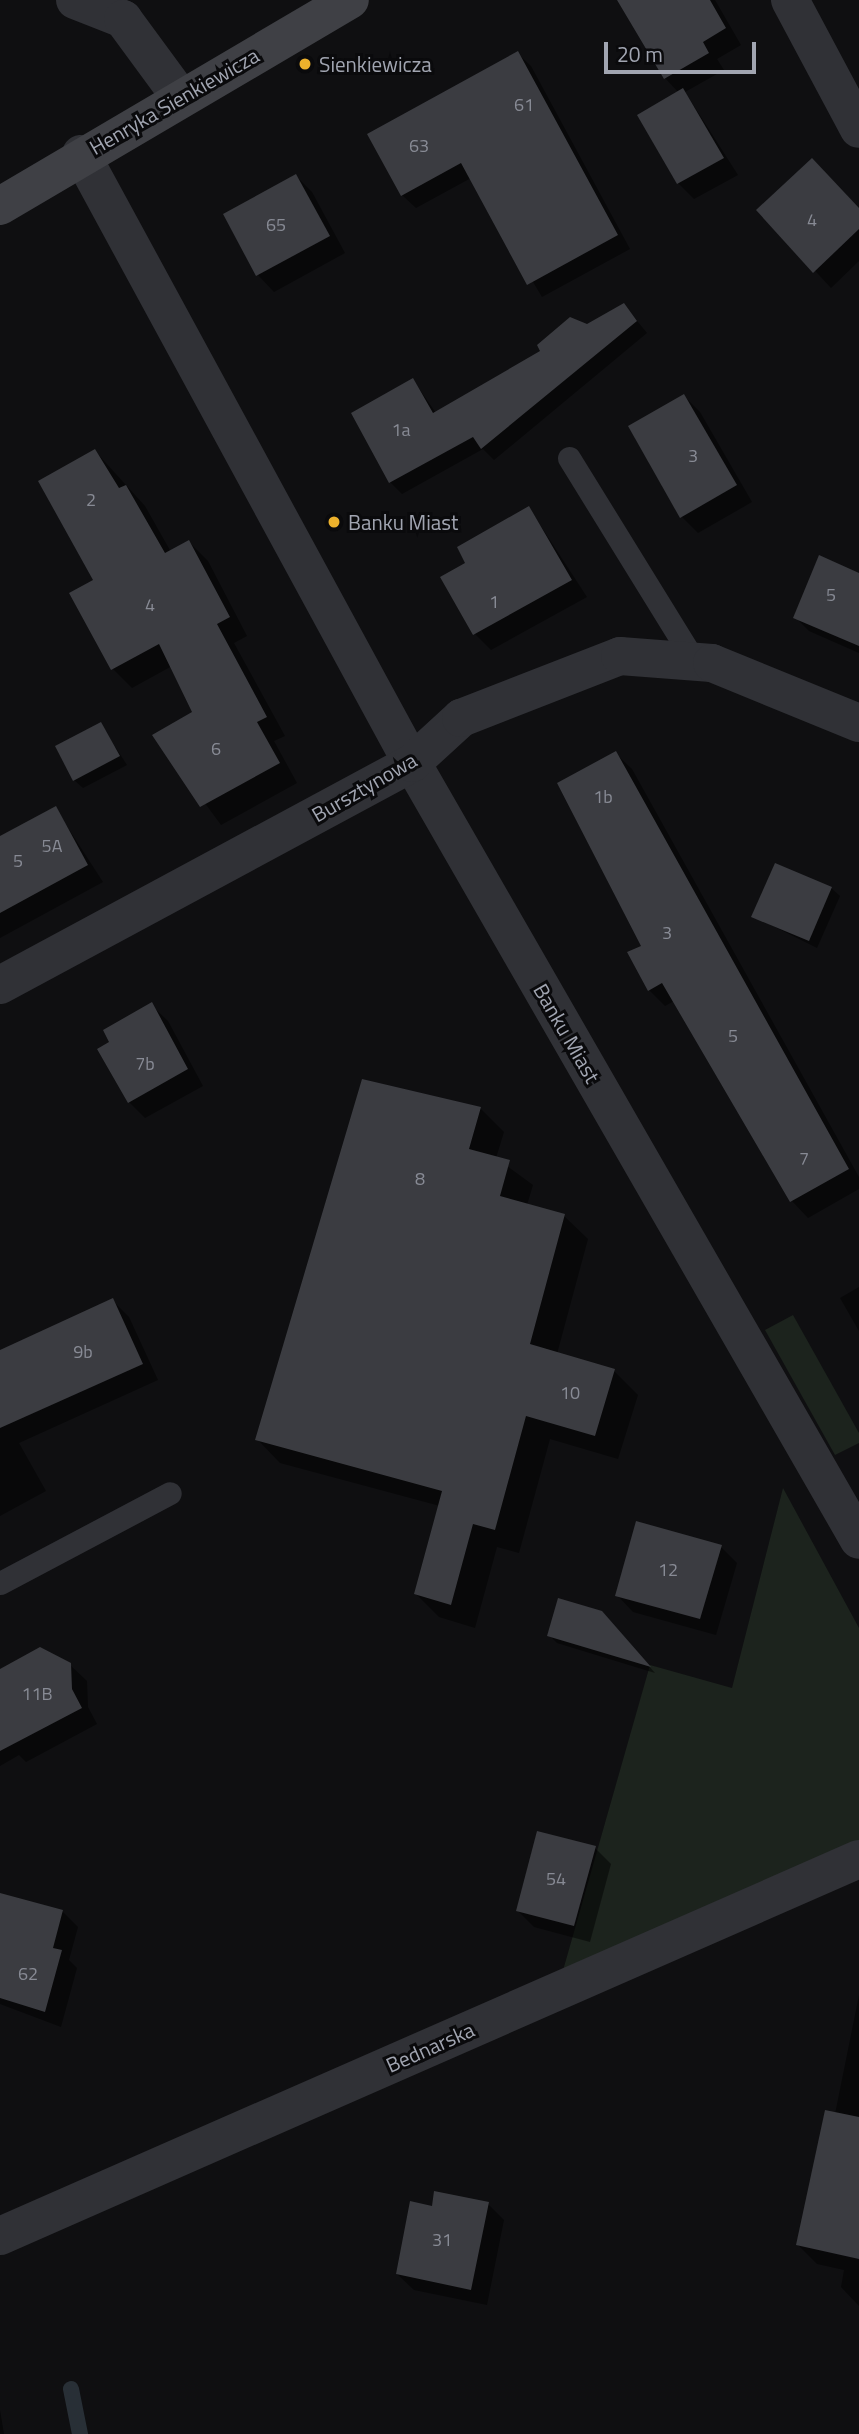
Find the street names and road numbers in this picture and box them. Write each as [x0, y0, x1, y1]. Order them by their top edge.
street label: Henryka Sienkiewicza [85, 42, 263, 160]
street label: Bursztynowa [307, 747, 421, 827]
street label: Banku Miast [528, 979, 606, 1087]
street label: Bednarska [382, 2016, 478, 2078]

